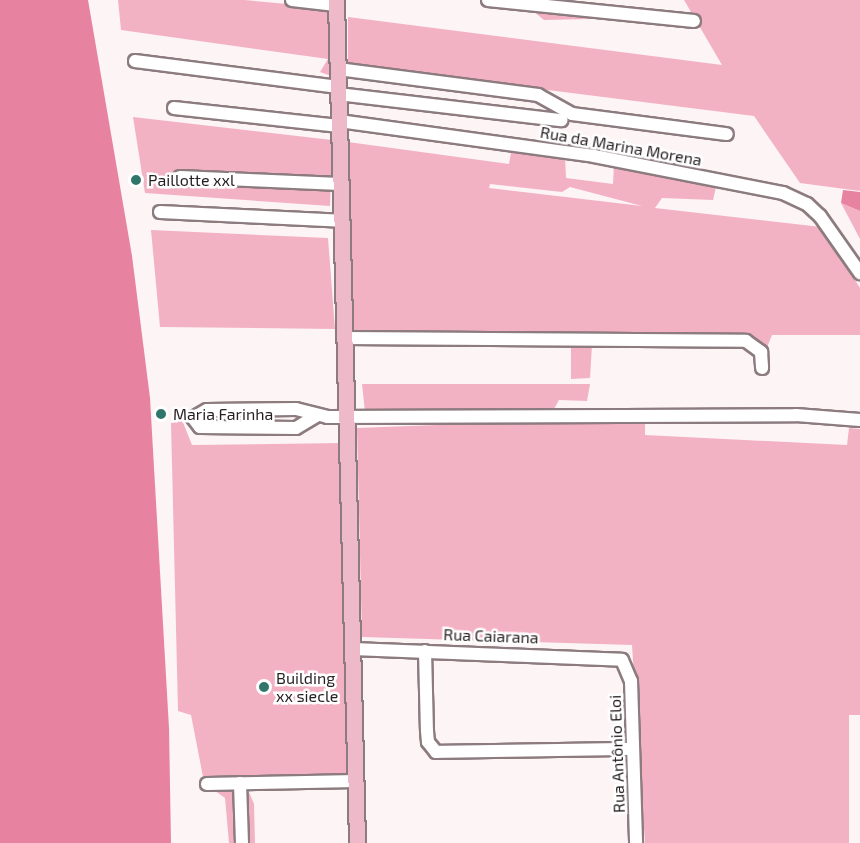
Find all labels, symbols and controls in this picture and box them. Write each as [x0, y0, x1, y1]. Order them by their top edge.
street label: Rua da Marina Morena [539, 122, 703, 170]
place label: Paillotte xxl [148, 170, 235, 190]
marker: Paillotte xxl [129, 173, 143, 187]
place label: Maria Farinha [173, 404, 273, 424]
marker: Maria Farinha [154, 407, 168, 421]
street label: Rua Caiarana [443, 625, 539, 647]
place label: Building xx siecle [276, 668, 338, 706]
marker: Building xx siecle [257, 680, 271, 694]
street label: Rua Antônio Eloi [605, 694, 629, 814]

